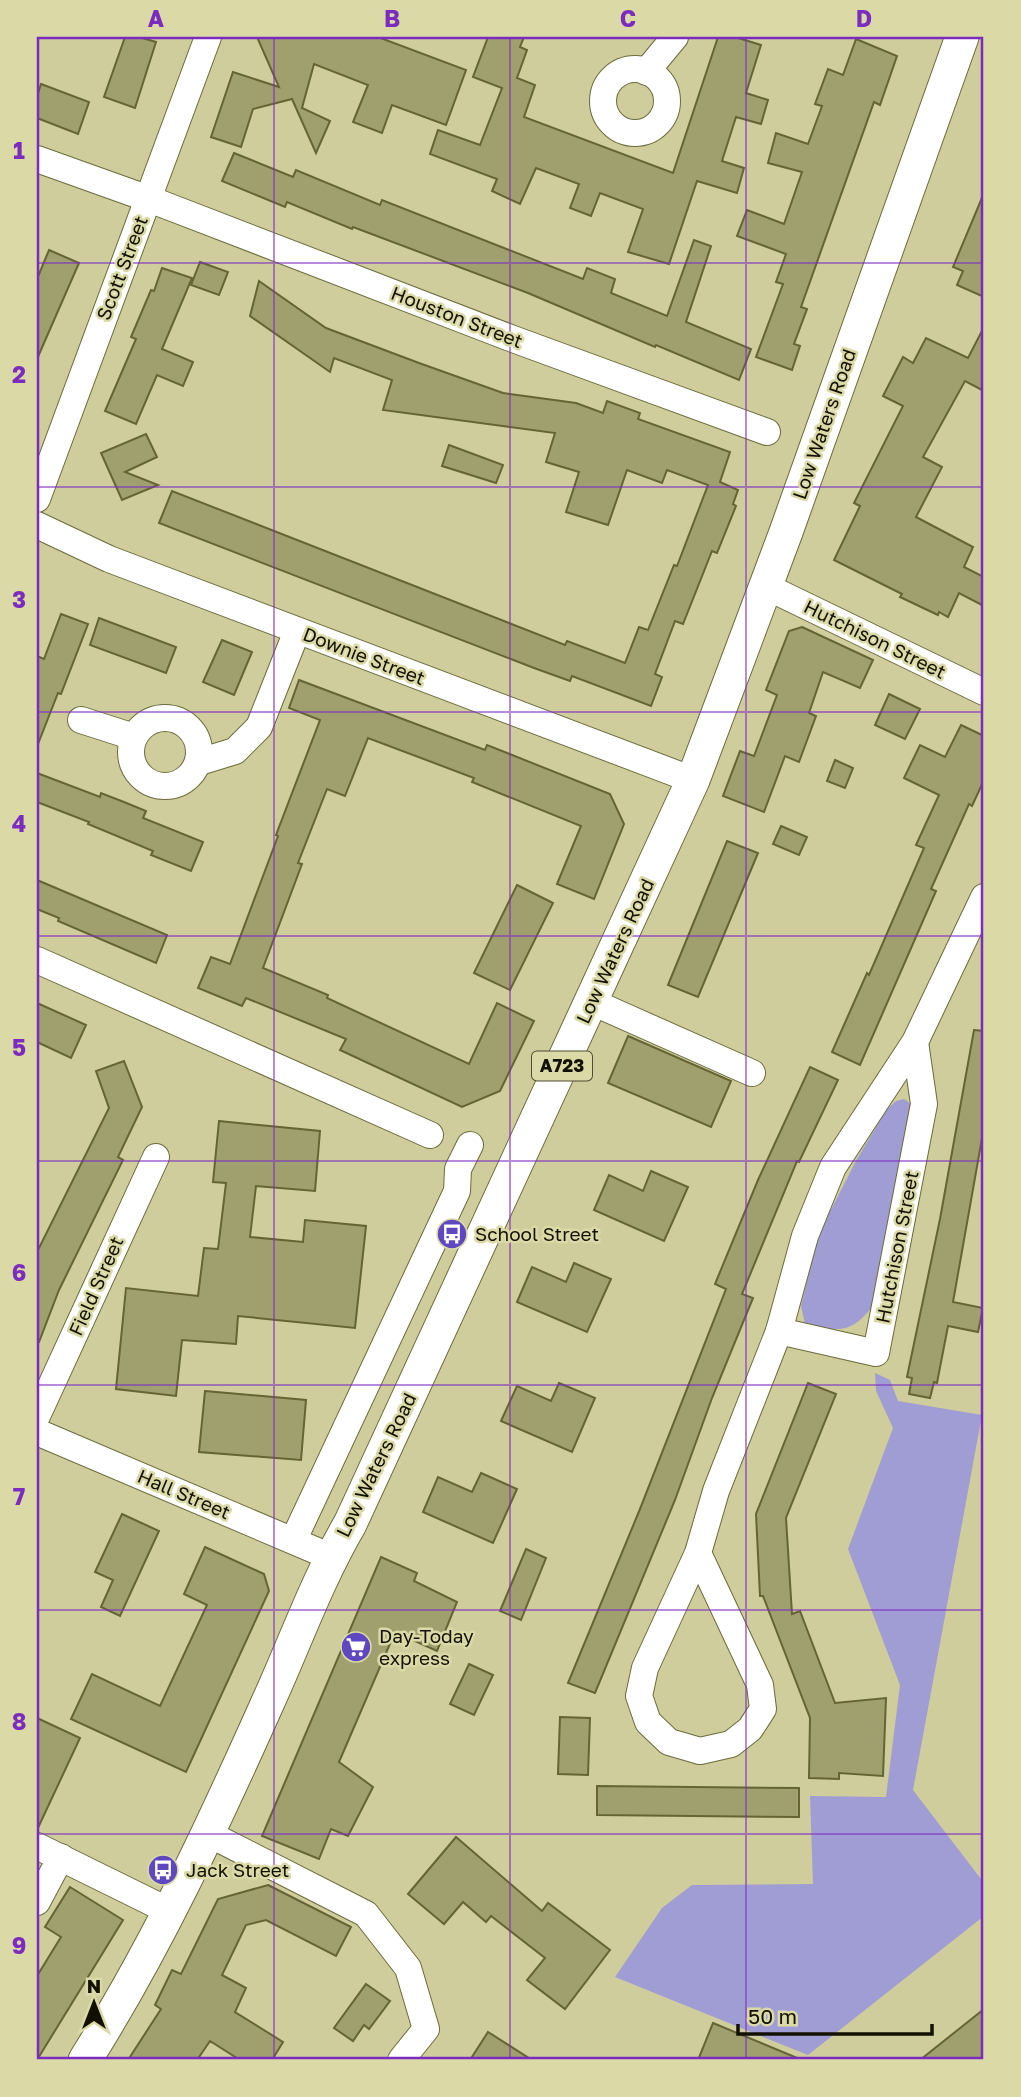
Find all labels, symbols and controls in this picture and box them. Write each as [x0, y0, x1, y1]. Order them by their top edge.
text: A [148, 4, 165, 32]
text: B [384, 4, 400, 32]
text: C [620, 4, 636, 32]
text: D [856, 4, 872, 32]
text: 1 [13, 136, 25, 164]
street label: Scott Street [91, 212, 152, 323]
street label: Houston Street [388, 281, 526, 352]
street label: Low Waters Road [787, 346, 860, 502]
text: 2 [12, 360, 26, 388]
text: 3 [12, 585, 26, 613]
street label: Hutchison Street [801, 594, 950, 683]
street label: Downie Street [300, 622, 428, 689]
text: 4 [12, 809, 26, 837]
street label: Low Waters Road [571, 875, 658, 1027]
text: 5 [12, 1033, 26, 1061]
road number: A723 [532, 1051, 592, 1080]
street label: Hutchison Street [870, 1169, 923, 1325]
bus stop icon: School Street [435, 1217, 469, 1251]
place label: School Street [475, 1222, 599, 1245]
street label: Field Street [63, 1233, 128, 1339]
text: 6 [12, 1258, 26, 1286]
street label: Low Waters Road [331, 1389, 420, 1541]
street label: Hall Street [134, 1464, 234, 1523]
text: 7 [13, 1482, 25, 1510]
place label: Day-Today express [379, 1624, 474, 1669]
supermarket icon: Day-Today express [339, 1630, 373, 1664]
text: 8 [12, 1707, 26, 1735]
bus stop icon: Jack Street [146, 1853, 180, 1887]
place label: Jack Street [186, 1858, 289, 1881]
text: 9 [12, 1931, 26, 1959]
north arrow [60, 1968, 130, 2038]
text: N [87, 1974, 101, 1997]
scale bar [738, 1992, 932, 2036]
text: 50 m [748, 2003, 797, 2029]

